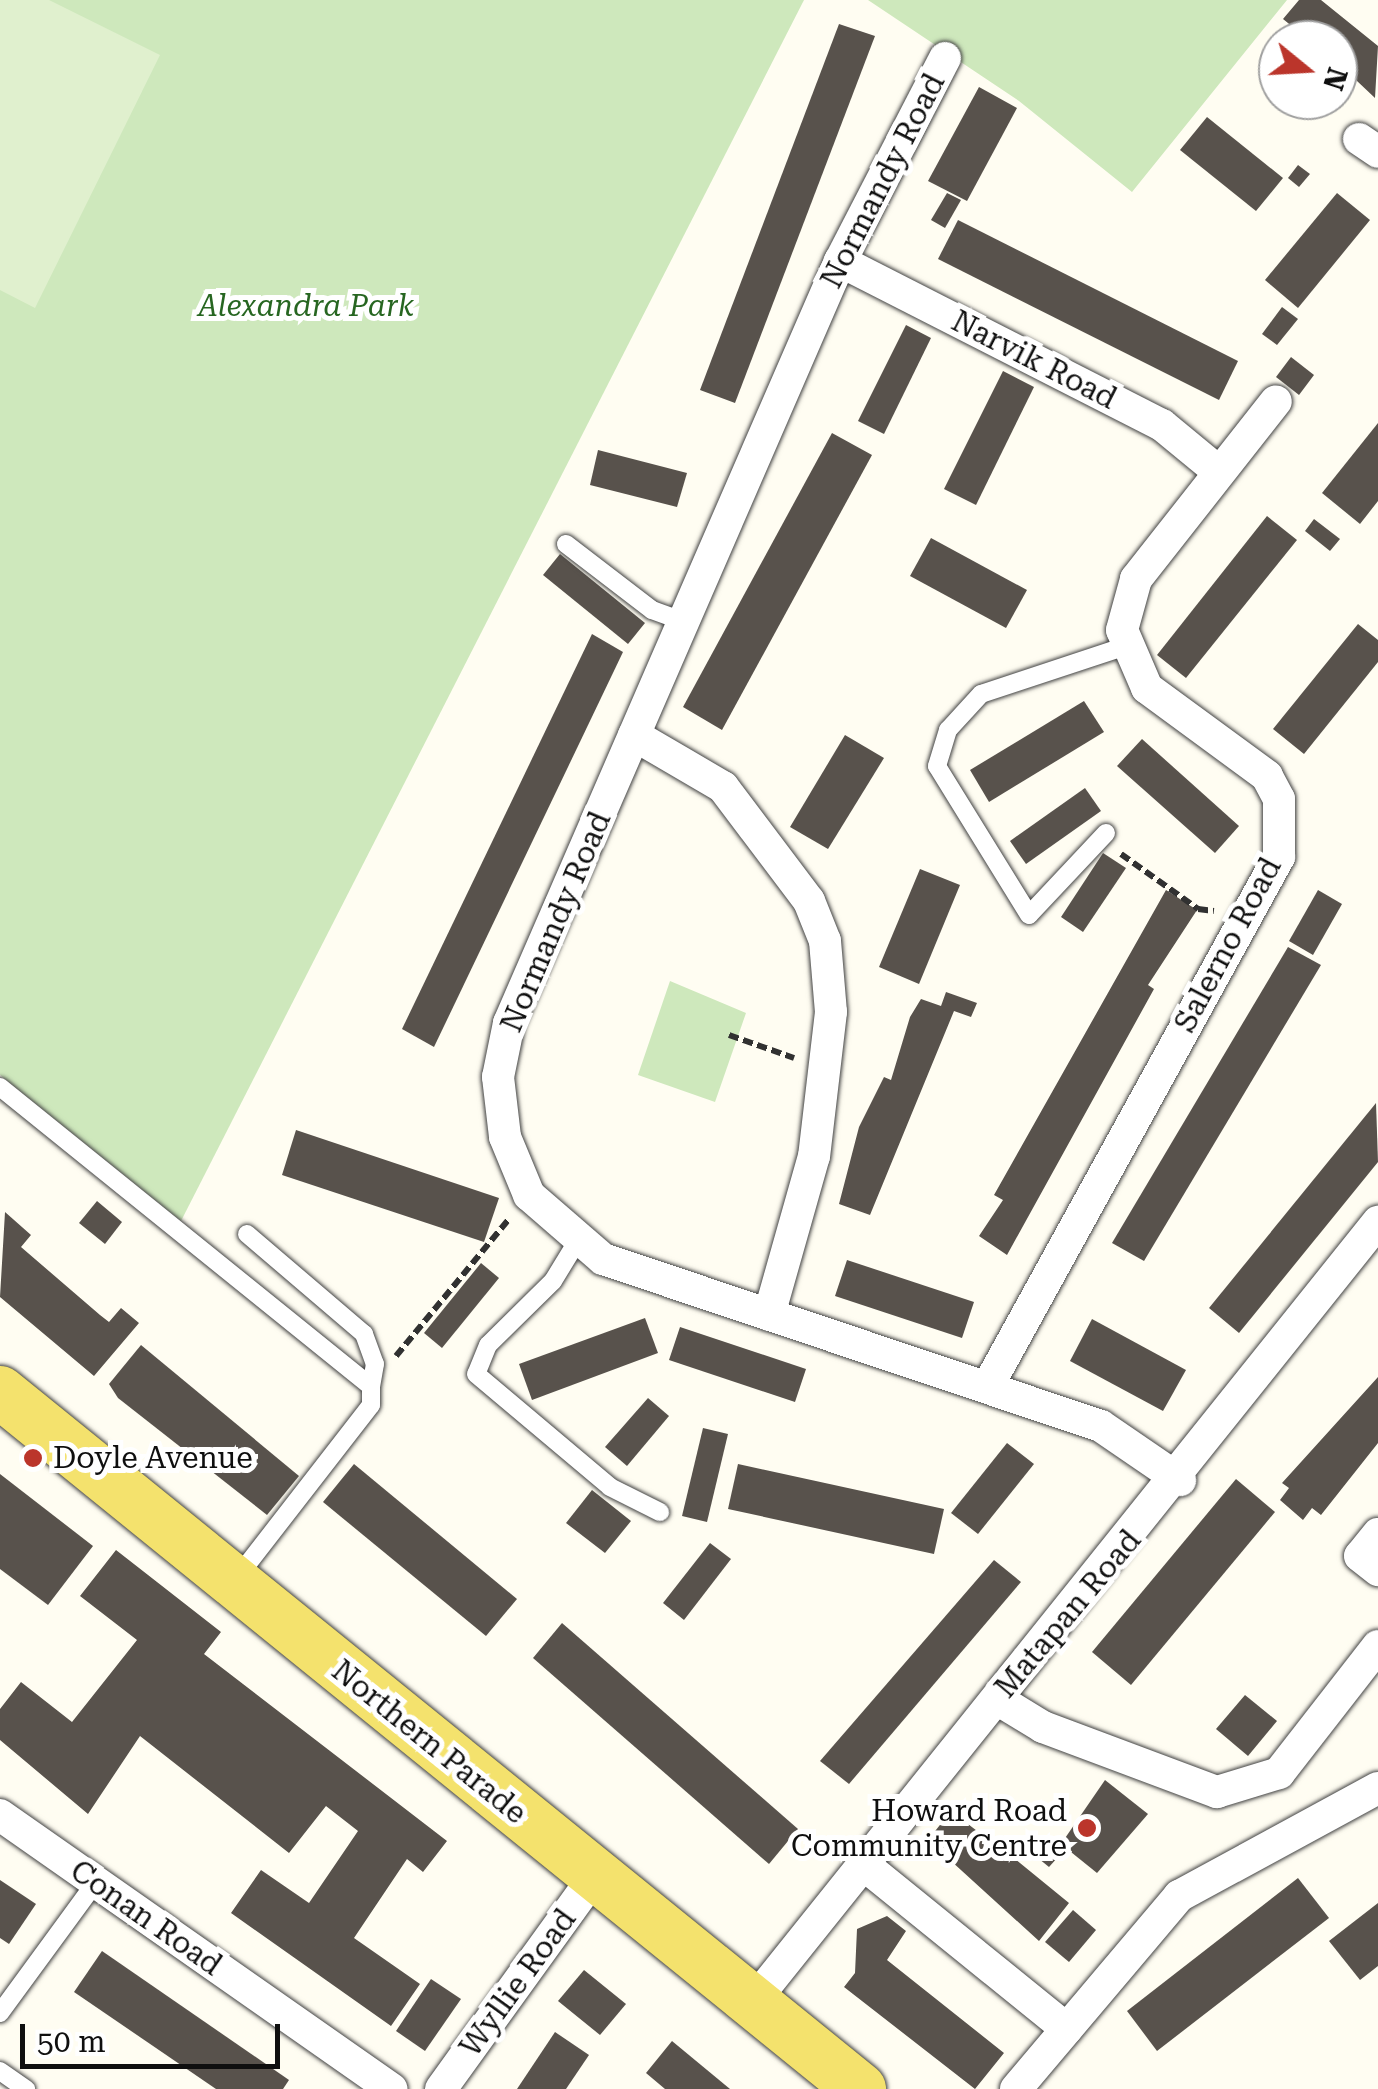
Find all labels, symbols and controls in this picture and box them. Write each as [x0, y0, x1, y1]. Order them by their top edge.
north arrow [1258, 20, 1358, 120]
text: N [1316, 63, 1354, 94]
street label: Normandy Road [813, 68, 953, 294]
park label: Alexandra Park [198, 288, 414, 324]
street label: Narvik Road [946, 303, 1122, 417]
street label: Normandy Road [493, 806, 619, 1038]
street label: Salerno Road [1167, 852, 1289, 1038]
place label: Doyle Avenue [53, 1440, 253, 1476]
marker: Doyle Avenue [22, 1447, 44, 1469]
street label: Matapan Road [987, 1523, 1149, 1705]
street label: Northern Parade [325, 1653, 533, 1831]
place label: Howard Road Community Centre [791, 1793, 1067, 1864]
marker: Howard Road Community Centre [1076, 1817, 1098, 1839]
street label: Conan Road [63, 1853, 229, 1983]
street label: Wyllie Road [452, 1902, 584, 2064]
scale bar [25, 2004, 285, 2066]
text: 50 m [37, 2024, 106, 2059]

